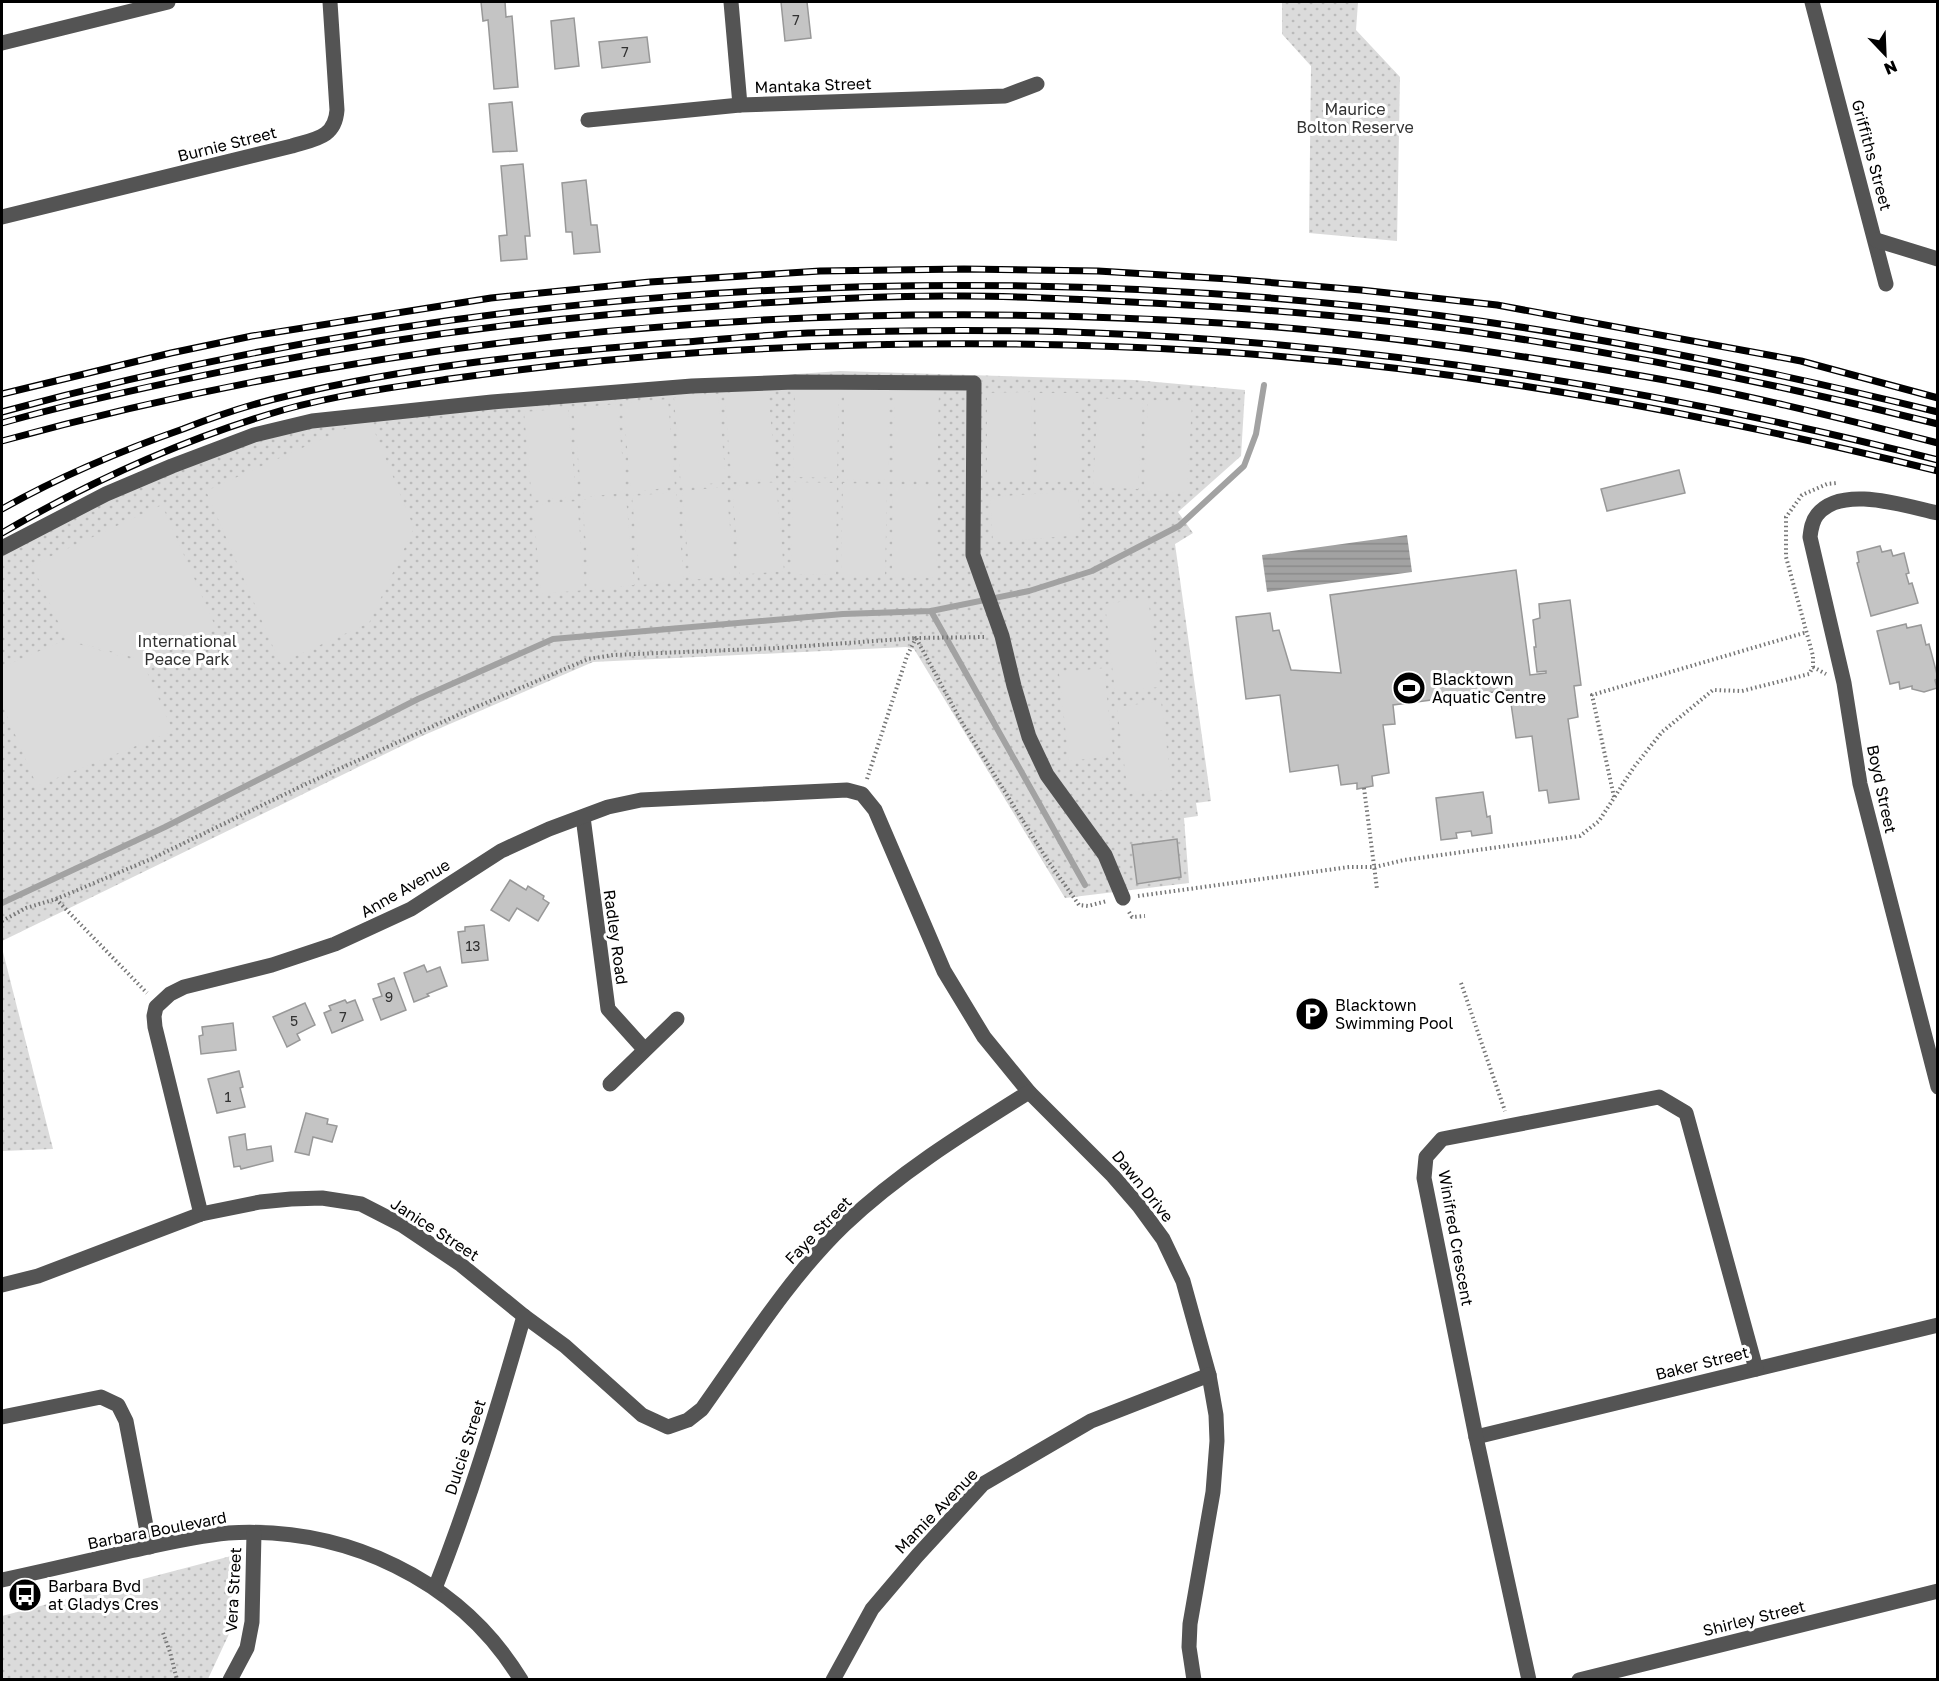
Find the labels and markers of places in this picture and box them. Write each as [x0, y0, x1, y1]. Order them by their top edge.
place label: Blacktown Aquatic Centre [1432, 669, 1546, 707]
sports icon: Blacktown Aquatic Centre [1391, 670, 1427, 706]
place label: Blacktown Swimming Pool [1335, 995, 1453, 1033]
parking icon: Blacktown Swimming Pool [1294, 996, 1330, 1032]
place label: Barbara Bvd at Gladys Cres [48, 1576, 159, 1614]
bus stop icon: Barbara Bvd at Gladys Cres [7, 1577, 43, 1613]

